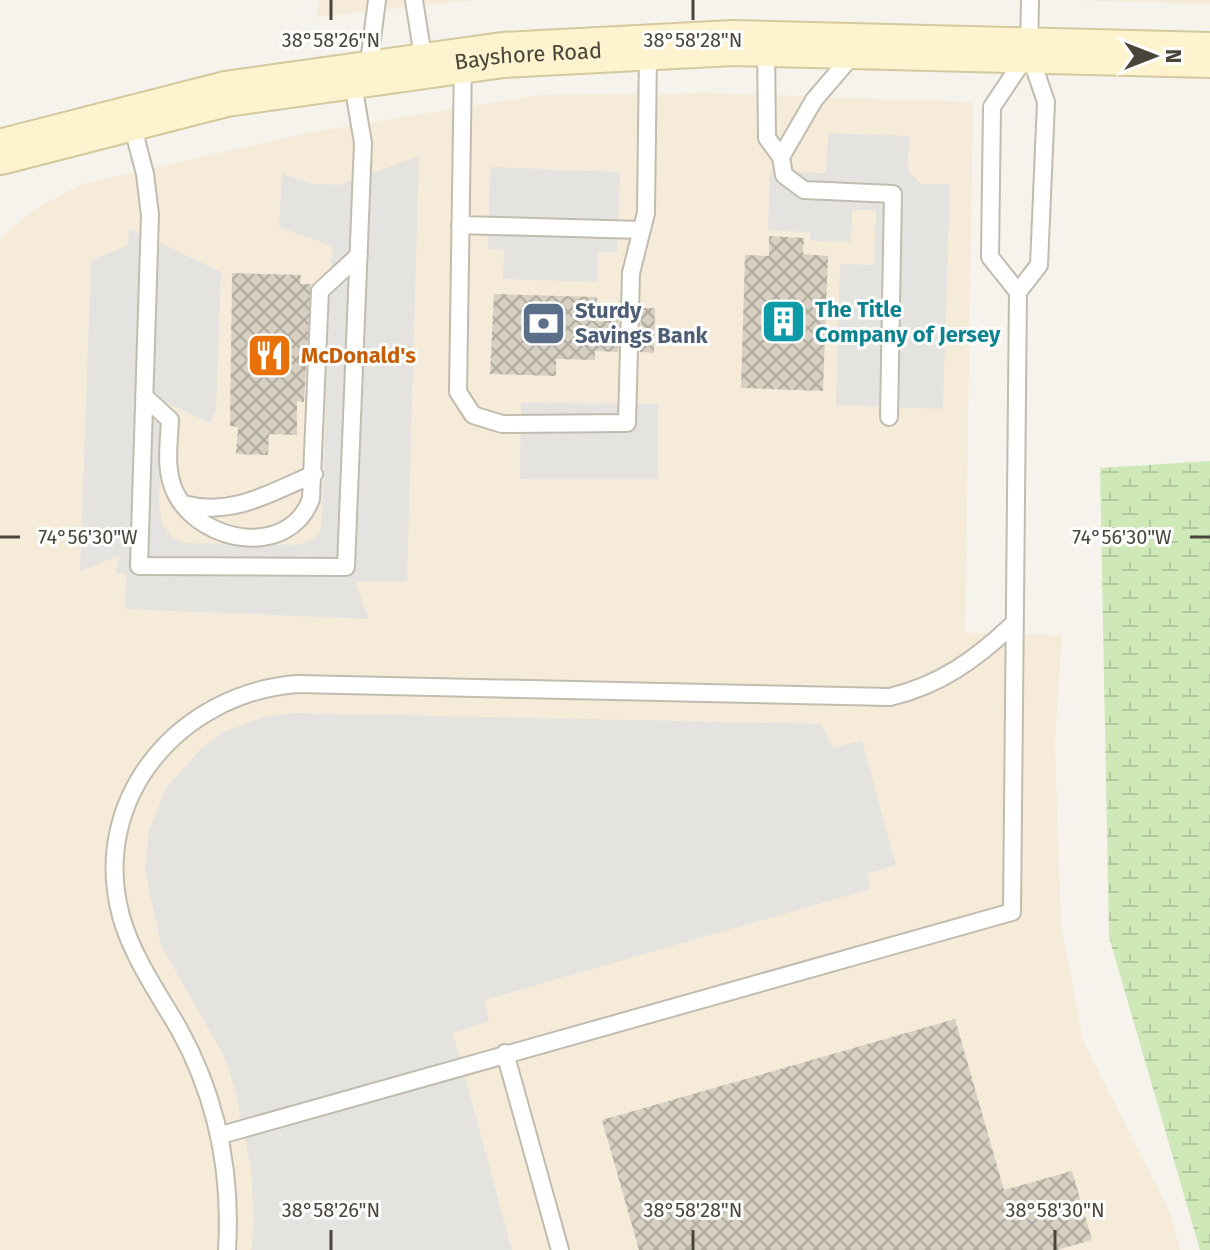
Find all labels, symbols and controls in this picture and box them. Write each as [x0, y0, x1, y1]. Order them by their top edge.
north arrow [1114, 16, 1194, 96]
text: 38°58'26"N [282, 28, 380, 52]
text: 38°58'28"N [644, 28, 742, 52]
street label: Bayshore Road [453, 37, 603, 76]
text: N [1160, 49, 1187, 63]
place label: The Title Company of Jersey [815, 296, 1001, 348]
place label: Sturdy Savings Bank [575, 297, 709, 349]
building icon: The Title Company of Jersey [760, 298, 808, 346]
bank icon: Sturdy Savings Bank [520, 299, 568, 347]
restaurant icon: McDonald's [246, 331, 294, 379]
place label: McDonald's [301, 342, 416, 369]
text: 74°56'30"W [38, 525, 138, 549]
text: 74°56'30"W [1072, 525, 1172, 549]
text: 38°58'26"N [282, 1198, 380, 1222]
text: 38°58'28"N [644, 1198, 742, 1222]
text: 38°58'30"N [1005, 1198, 1105, 1222]

